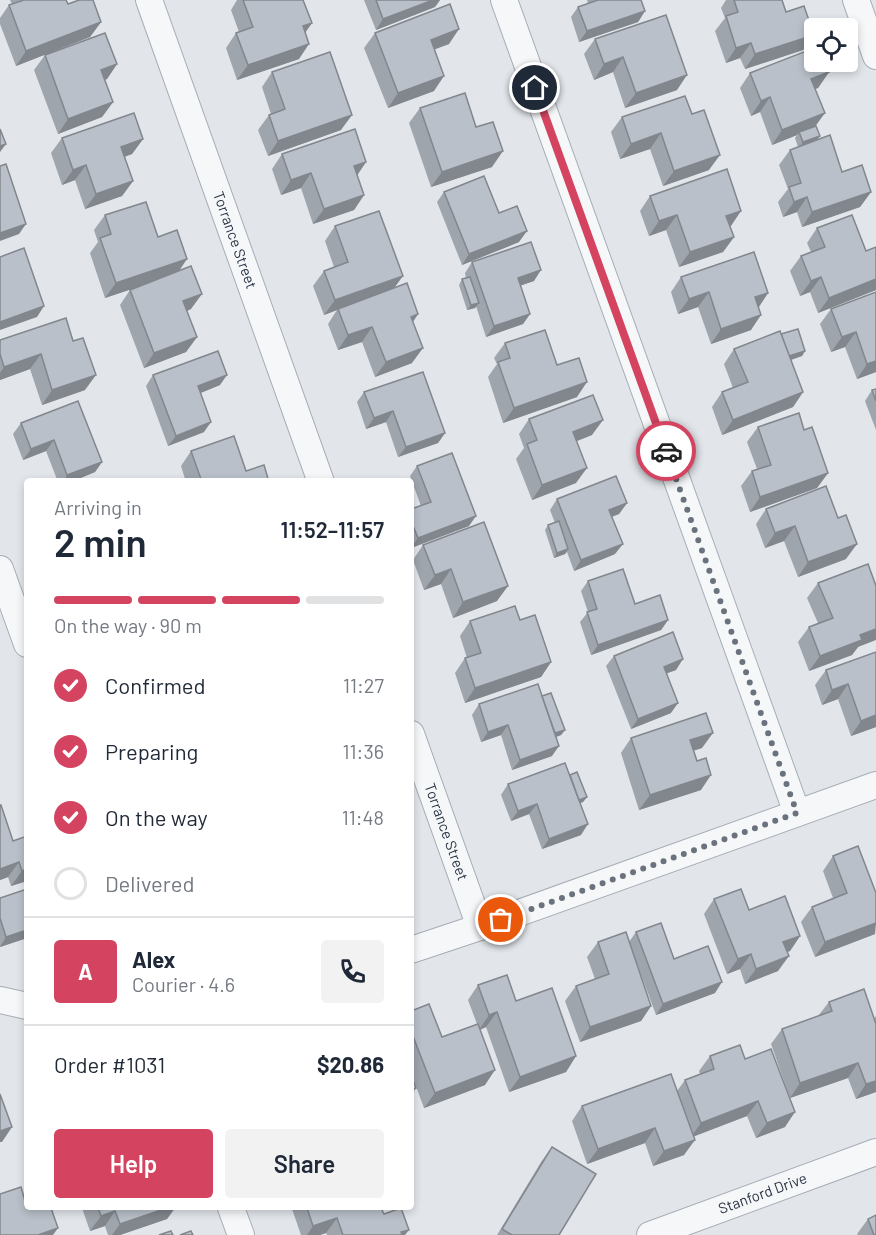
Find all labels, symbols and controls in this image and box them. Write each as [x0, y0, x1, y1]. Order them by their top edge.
map controls [804, 18, 858, 72]
button: locate [804, 18, 858, 72]
pin [509, 62, 560, 113]
icon: home [518, 71, 551, 104]
street label: Torrance Street [210, 189, 261, 291]
courier [636, 421, 696, 481]
icon: car [650, 435, 683, 468]
text: Arriving in [54, 495, 142, 519]
text: 11:52–11:57 [281, 516, 384, 542]
text: 2 min [54, 518, 147, 565]
text: On the way · 90 m [54, 613, 202, 637]
icon: check [54, 669, 87, 702]
text: Confirmed [105, 672, 205, 698]
text: 11:27 [343, 673, 384, 697]
icon: check [54, 735, 87, 768]
text: Preparing [105, 738, 198, 764]
text: 11:36 [343, 739, 384, 763]
street label: Torrance Street [421, 781, 473, 883]
icon: check [54, 801, 87, 834]
text: On the way [105, 804, 208, 830]
text: 11:48 [342, 805, 384, 829]
text: Delivered [105, 870, 194, 896]
pin [475, 894, 526, 945]
icon: bag [484, 903, 517, 936]
button: phone [321, 940, 384, 1003]
text: Alex [132, 946, 175, 972]
text: A [78, 958, 93, 984]
text: Courier · 4.6 [132, 972, 235, 996]
text: Order #1031 [54, 1051, 165, 1077]
text: $20.86 [317, 1051, 384, 1077]
button: Help [54, 1129, 213, 1198]
button: Share [225, 1129, 384, 1198]
street label: Stanford Drive [716, 1168, 809, 1217]

